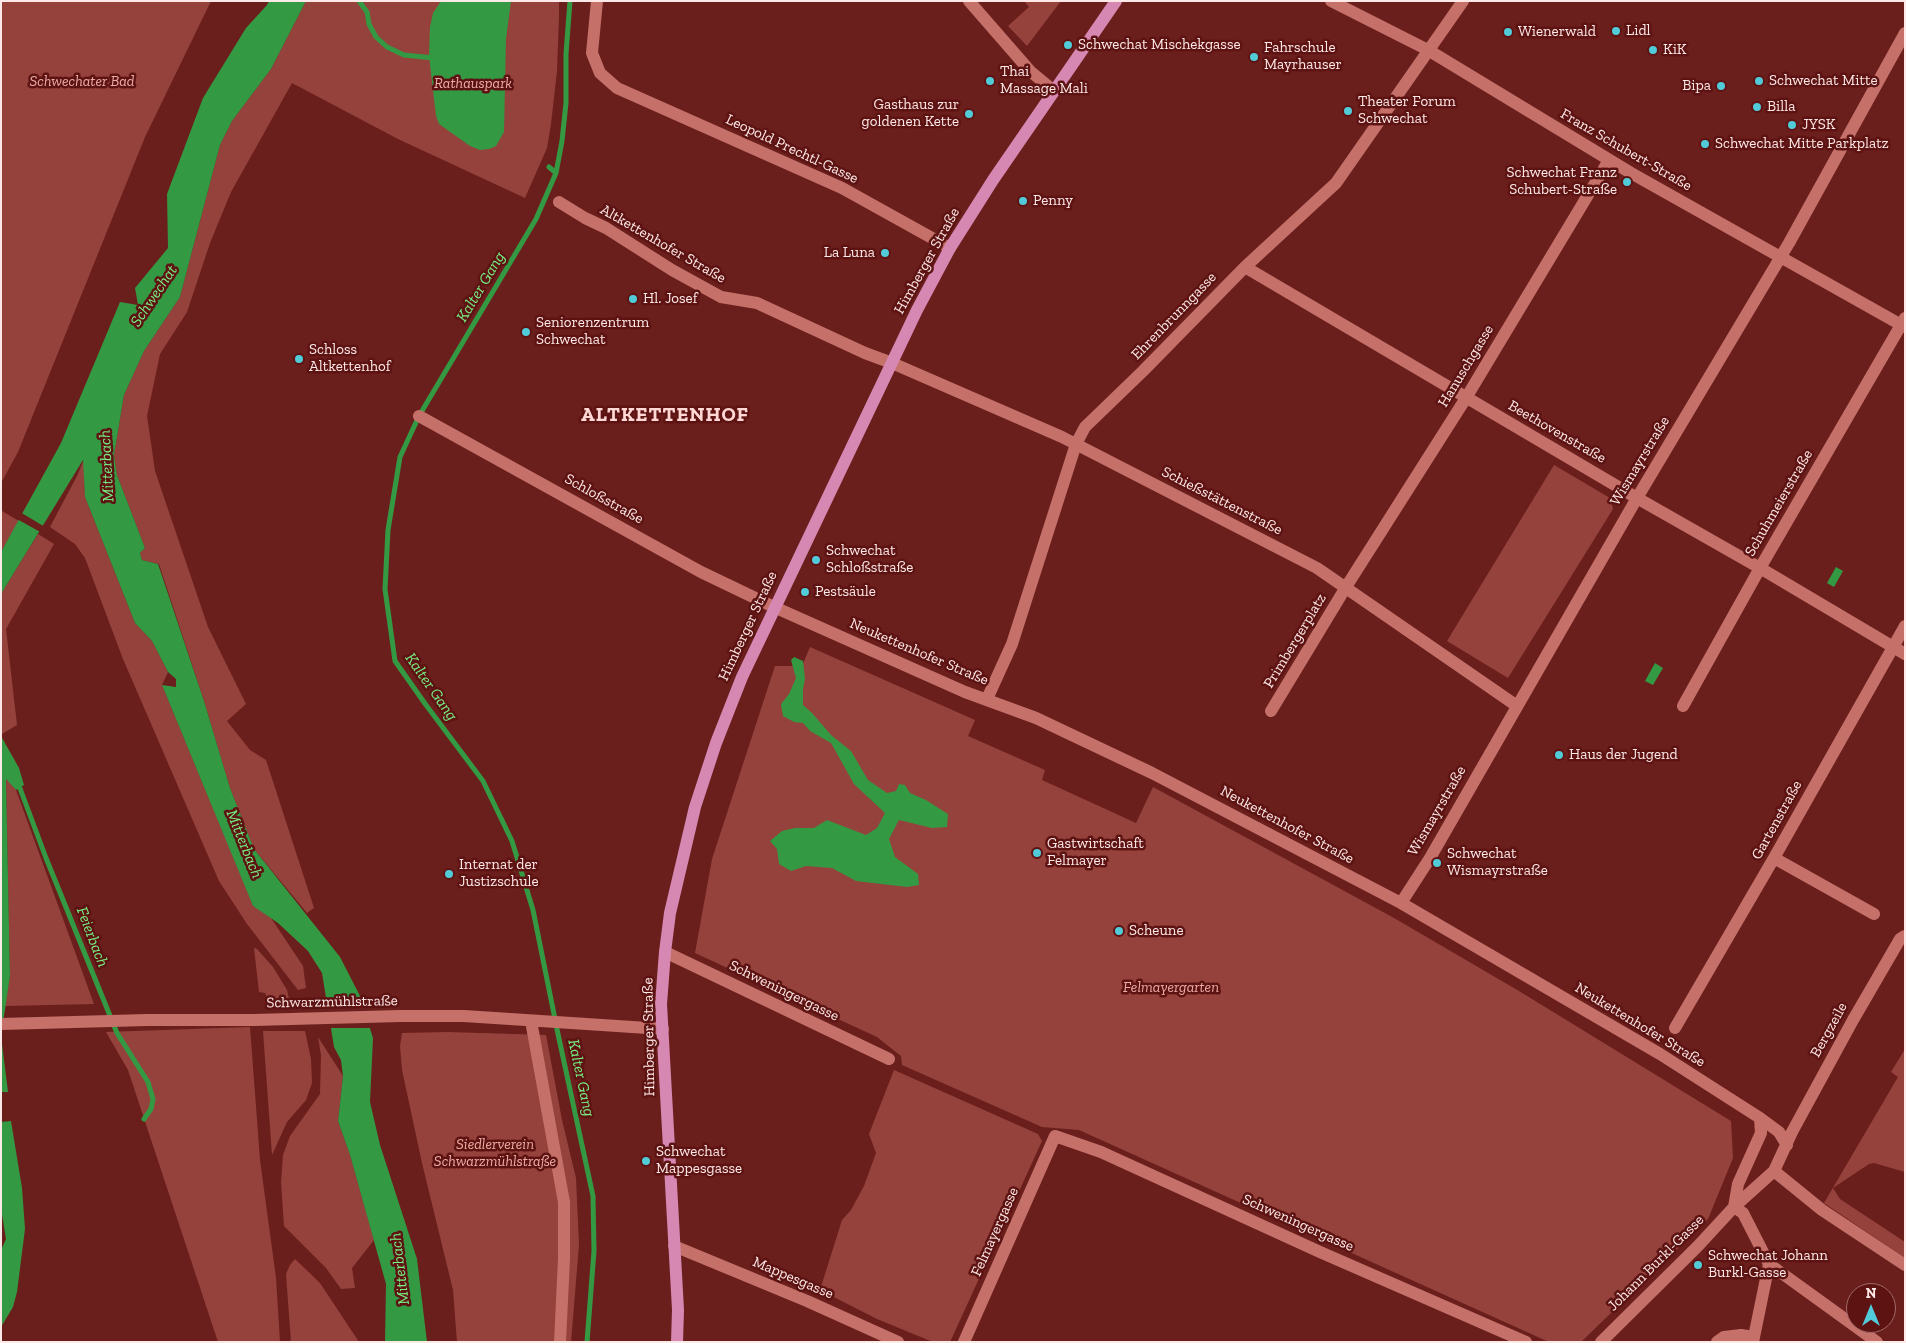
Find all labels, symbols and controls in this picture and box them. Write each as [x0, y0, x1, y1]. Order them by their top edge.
place label: Lidl [1626, 22, 1651, 40]
place label: Wienerwald [1518, 23, 1596, 41]
marker: Lidl [1610, 25, 1622, 37]
marker: Wienerwald [1502, 26, 1514, 38]
place label: Schwechat Mischekgasse [1078, 36, 1241, 54]
marker: Schwechat Mischekgasse [1062, 39, 1074, 51]
place label: Fahrschule Mayrhauser [1264, 39, 1342, 74]
place label: KiK [1663, 41, 1686, 59]
marker: KiK [1647, 44, 1659, 56]
marker: Fahrschule Mayrhauser [1248, 51, 1260, 63]
place label: Thai Massage Mali [1000, 63, 1088, 98]
place label: Schwechat Mitte [1769, 72, 1878, 90]
park label: Schwechater Bad [30, 73, 134, 91]
park label: Rathauspark [434, 75, 512, 93]
marker: Thai Massage Mali [984, 75, 996, 87]
marker: Schwechat Mitte [1753, 75, 1765, 87]
place label: Bipa [1682, 77, 1711, 95]
marker: Bipa [1715, 80, 1727, 92]
place label: Theater Forum Schwechat [1358, 93, 1456, 128]
place label: Gasthaus zur goldenen Kette [862, 96, 959, 131]
place label: Billa [1767, 98, 1795, 116]
marker: Billa [1751, 101, 1763, 113]
marker: Theater Forum Schwechat [1342, 105, 1354, 117]
street label: Franz Schubert-Straße [1557, 105, 1695, 195]
marker: Gasthaus zur goldenen Kette [963, 108, 975, 120]
street label: Leopold Prechtl-Gasse [723, 110, 861, 188]
place label: JYSK [1802, 116, 1835, 134]
marker: JYSK [1786, 119, 1798, 131]
place label: Schwechat Mitte Parkplatz [1715, 135, 1889, 153]
marker: Schwechat Mitte Parkplatz [1699, 138, 1711, 150]
place label: Schwechat Franz Schubert-Straße [1507, 164, 1617, 199]
marker: Schwechat Franz Schubert-Straße [1621, 176, 1633, 188]
place label: Penny [1033, 192, 1073, 210]
marker: Penny [1017, 195, 1029, 207]
street label: Altkettenhofer Straße [597, 201, 729, 287]
street label: Himberger Straße [890, 205, 964, 317]
place label: La Luna [824, 244, 875, 262]
marker: La Luna [879, 247, 891, 259]
water label: Kalter Gang [453, 248, 509, 326]
water label: Schwechat [126, 261, 182, 331]
street label: Ehrenbrunngasse [1128, 268, 1220, 364]
place label: Hl. Josef [643, 290, 697, 308]
marker: Hl. Josef [627, 293, 639, 305]
place label: Seniorenzentrum Schwechat [536, 314, 649, 349]
street label: Hanuschgasse [1434, 322, 1498, 410]
marker: Seniorenzentrum Schwechat [520, 326, 532, 338]
place label: Schloss Altkettenhof [309, 341, 391, 376]
marker: Schloss Altkettenhof [293, 353, 305, 365]
street label: Beethovenstraße [1505, 397, 1609, 467]
district label: ALTKETTENHOF [580, 403, 750, 427]
street label: Wismayrstraße [1606, 413, 1674, 509]
water label: Mitterbach [96, 429, 118, 503]
street label: Schuhmeierstraße [1741, 446, 1817, 560]
street label: Schießstättenstraße [1159, 463, 1285, 539]
street label: Schloßstraße [561, 470, 647, 528]
place label: Schwechat Schloßstraße [826, 542, 913, 577]
marker: Schwechat Schloßstraße [810, 554, 822, 566]
street label: Himberger Straße [715, 568, 781, 684]
place label: Pestsäule [815, 583, 876, 601]
marker: Pestsäule [799, 586, 811, 598]
street label: Primbergerplatz [1260, 591, 1330, 691]
street label: Neukettenhofer Straße [847, 615, 991, 689]
water label: Kalter Gang [401, 649, 461, 725]
place label: Haus der Jugend [1569, 746, 1678, 764]
marker: Haus der Jugend [1553, 749, 1565, 761]
street label: Wismayrstraße [1404, 763, 1470, 859]
street label: Gartenstraße [1748, 777, 1806, 863]
street label: Neukettenhofer Straße [1217, 782, 1357, 868]
water label: Mitterbach [222, 807, 266, 881]
place label: Gastwirtschaft Felmayer [1047, 835, 1144, 870]
place label: Schwechat Wismayrstraße [1447, 845, 1548, 880]
marker: Gastwirtschaft Felmayer [1031, 847, 1043, 859]
place label: Internat der Justizschule [459, 856, 539, 891]
marker: Schwechat Wismayrstraße [1431, 857, 1443, 869]
marker: Internat der Justizschule [443, 868, 455, 880]
water label: Feierbach [72, 904, 112, 970]
place label: Scheune [1129, 922, 1183, 940]
marker: Scheune [1113, 925, 1125, 937]
street label: Schweningergasse [726, 957, 842, 1025]
street label: Himberger Straße [639, 977, 659, 1097]
park label: Felmayergarten [1123, 979, 1219, 997]
street label: Neukettenhofer Straße [1571, 979, 1709, 1071]
street label: Schwarzmühlstraße [266, 992, 398, 1012]
street label: Bergzeile [1807, 999, 1851, 1061]
water label: Kalter Gang [563, 1038, 599, 1118]
park label: Siedlerverein Schwarzmühlstraße [434, 1136, 556, 1171]
place label: Schwechat Mappesgasse [656, 1143, 742, 1178]
marker: Schwechat Mappesgasse [640, 1155, 652, 1167]
street label: Felmayergasse [967, 1185, 1023, 1279]
street label: Schweningergasse [1240, 1190, 1356, 1256]
street label: Johann Burkl-Gasse [1604, 1211, 1708, 1315]
water label: Mitterbach [386, 1232, 414, 1306]
place label: Schwechat Johann Burkl-Gasse [1708, 1247, 1828, 1282]
street label: Mappesgasse [750, 1253, 836, 1303]
marker: Schwechat Johann Burkl-Gasse [1692, 1259, 1704, 1271]
north arrow [1846, 1283, 1896, 1333]
text: N [1866, 1285, 1876, 1302]

